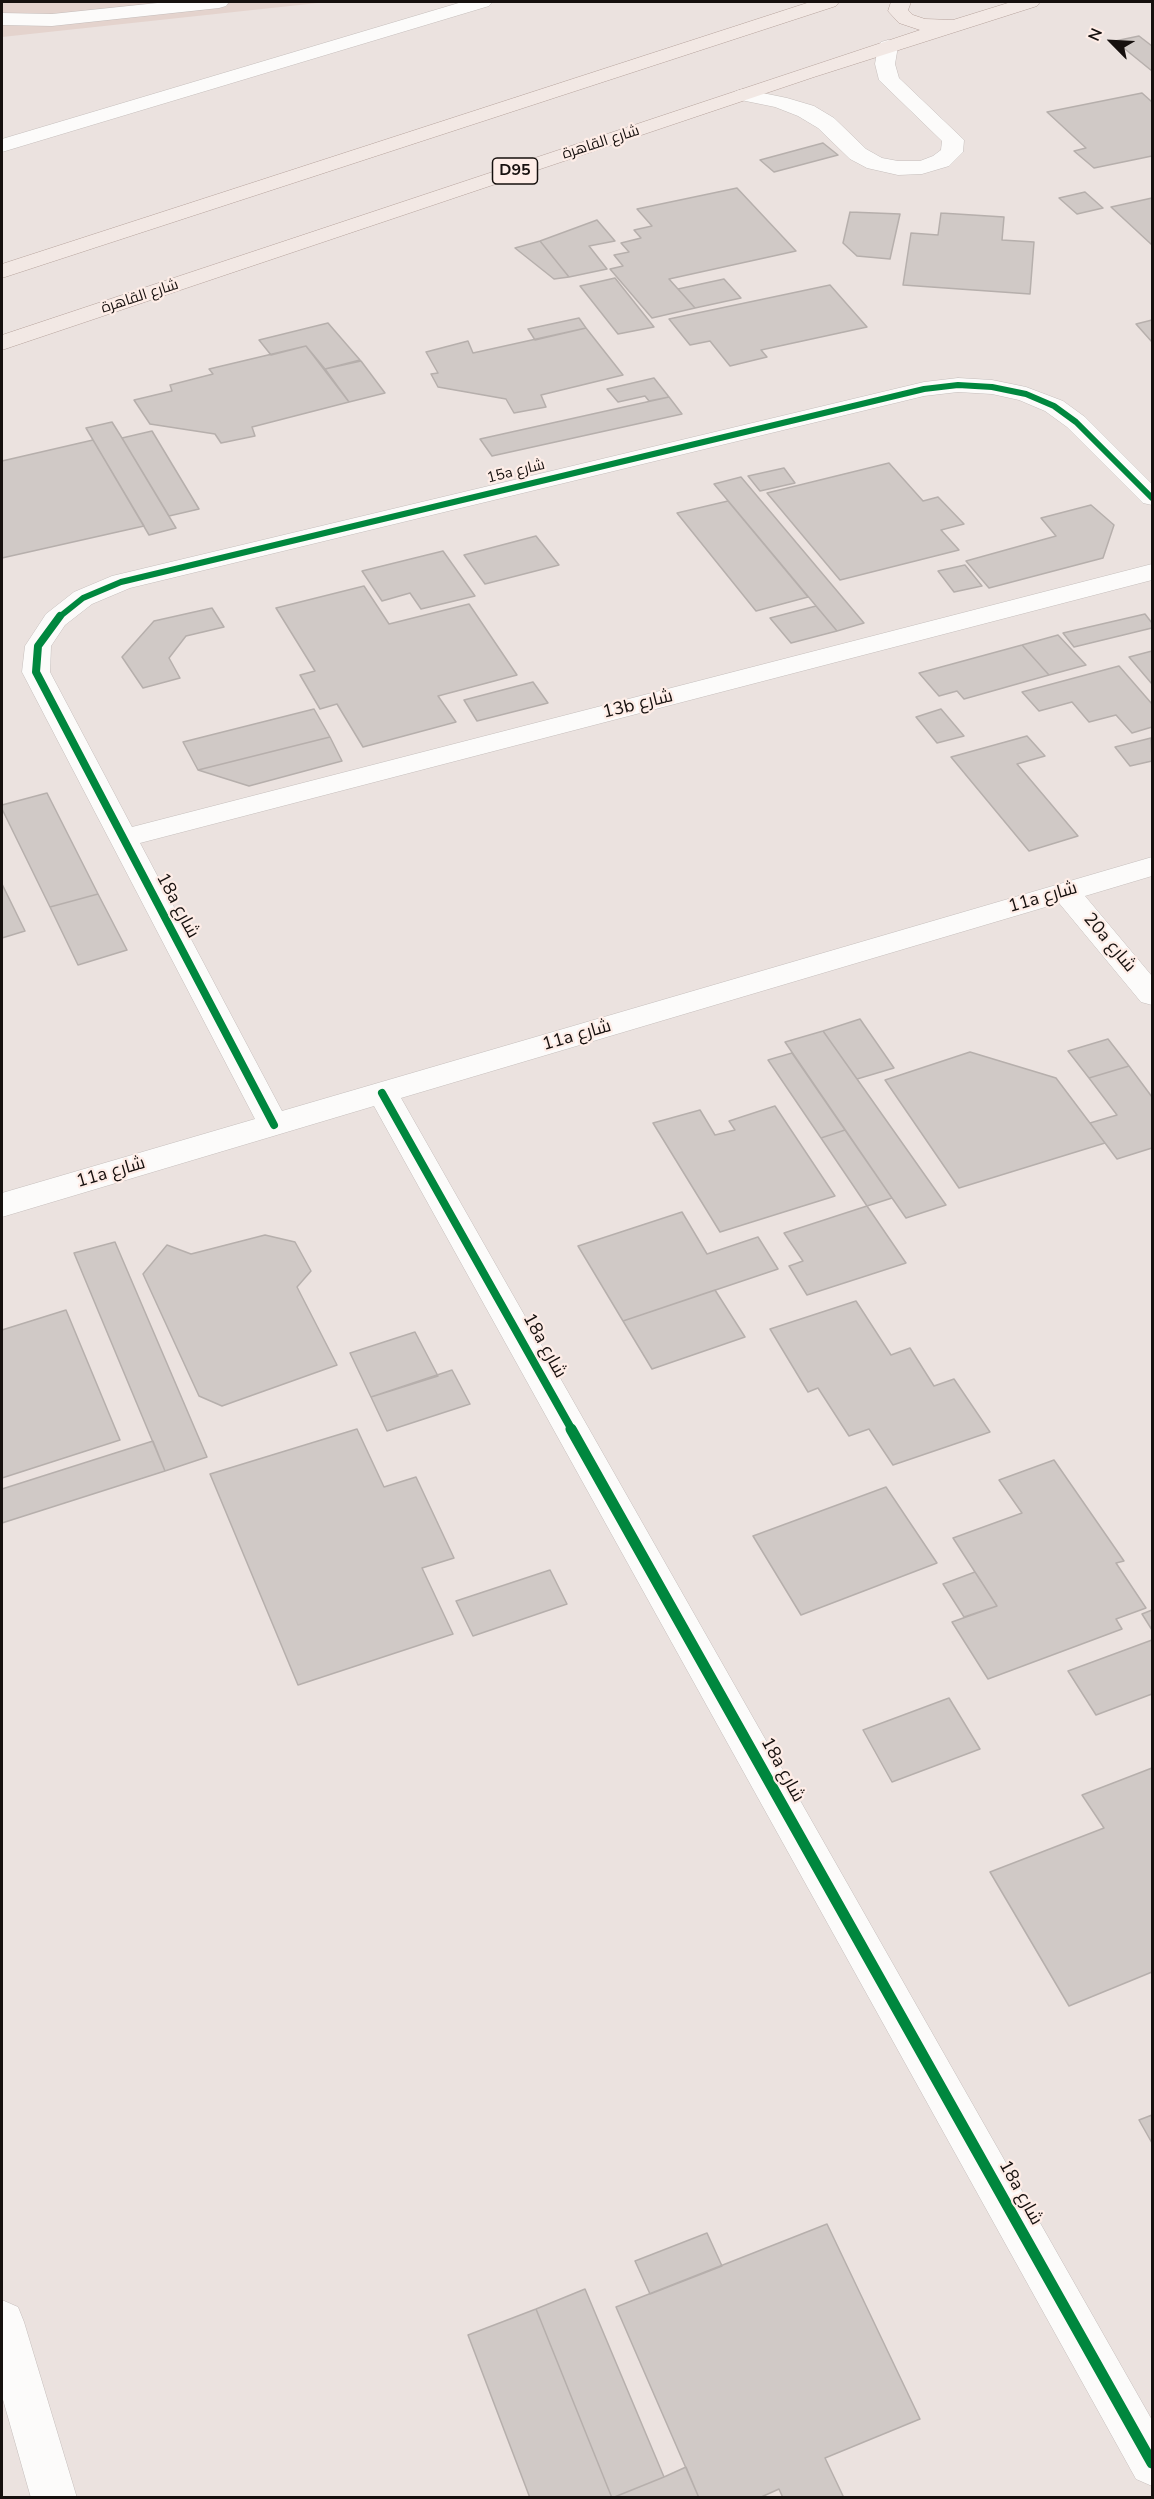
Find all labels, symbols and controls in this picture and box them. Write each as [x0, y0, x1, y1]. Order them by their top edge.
north arrow [1082, 12, 1142, 72]
text: N [1083, 25, 1108, 45]
street label: شارع القاهرة [560, 122, 642, 164]
road number: D95 [492, 158, 538, 184]
street label: شارع القاهرة [99, 276, 181, 318]
street label: 15a شارع [485, 456, 547, 488]
street label: 13b شارع [601, 686, 675, 724]
street label: 18a شارع [151, 870, 203, 942]
street label: 11a شارع [1006, 878, 1080, 918]
street label: 20a شارع [1078, 909, 1140, 977]
street label: 11a شارع [540, 1016, 614, 1056]
street label: 11a شارع [74, 1153, 148, 1193]
street label: 18a شارع [517, 1310, 571, 1382]
street label: 18a شارع [755, 1734, 809, 1806]
street label: 18a شارع [993, 2157, 1047, 2229]

